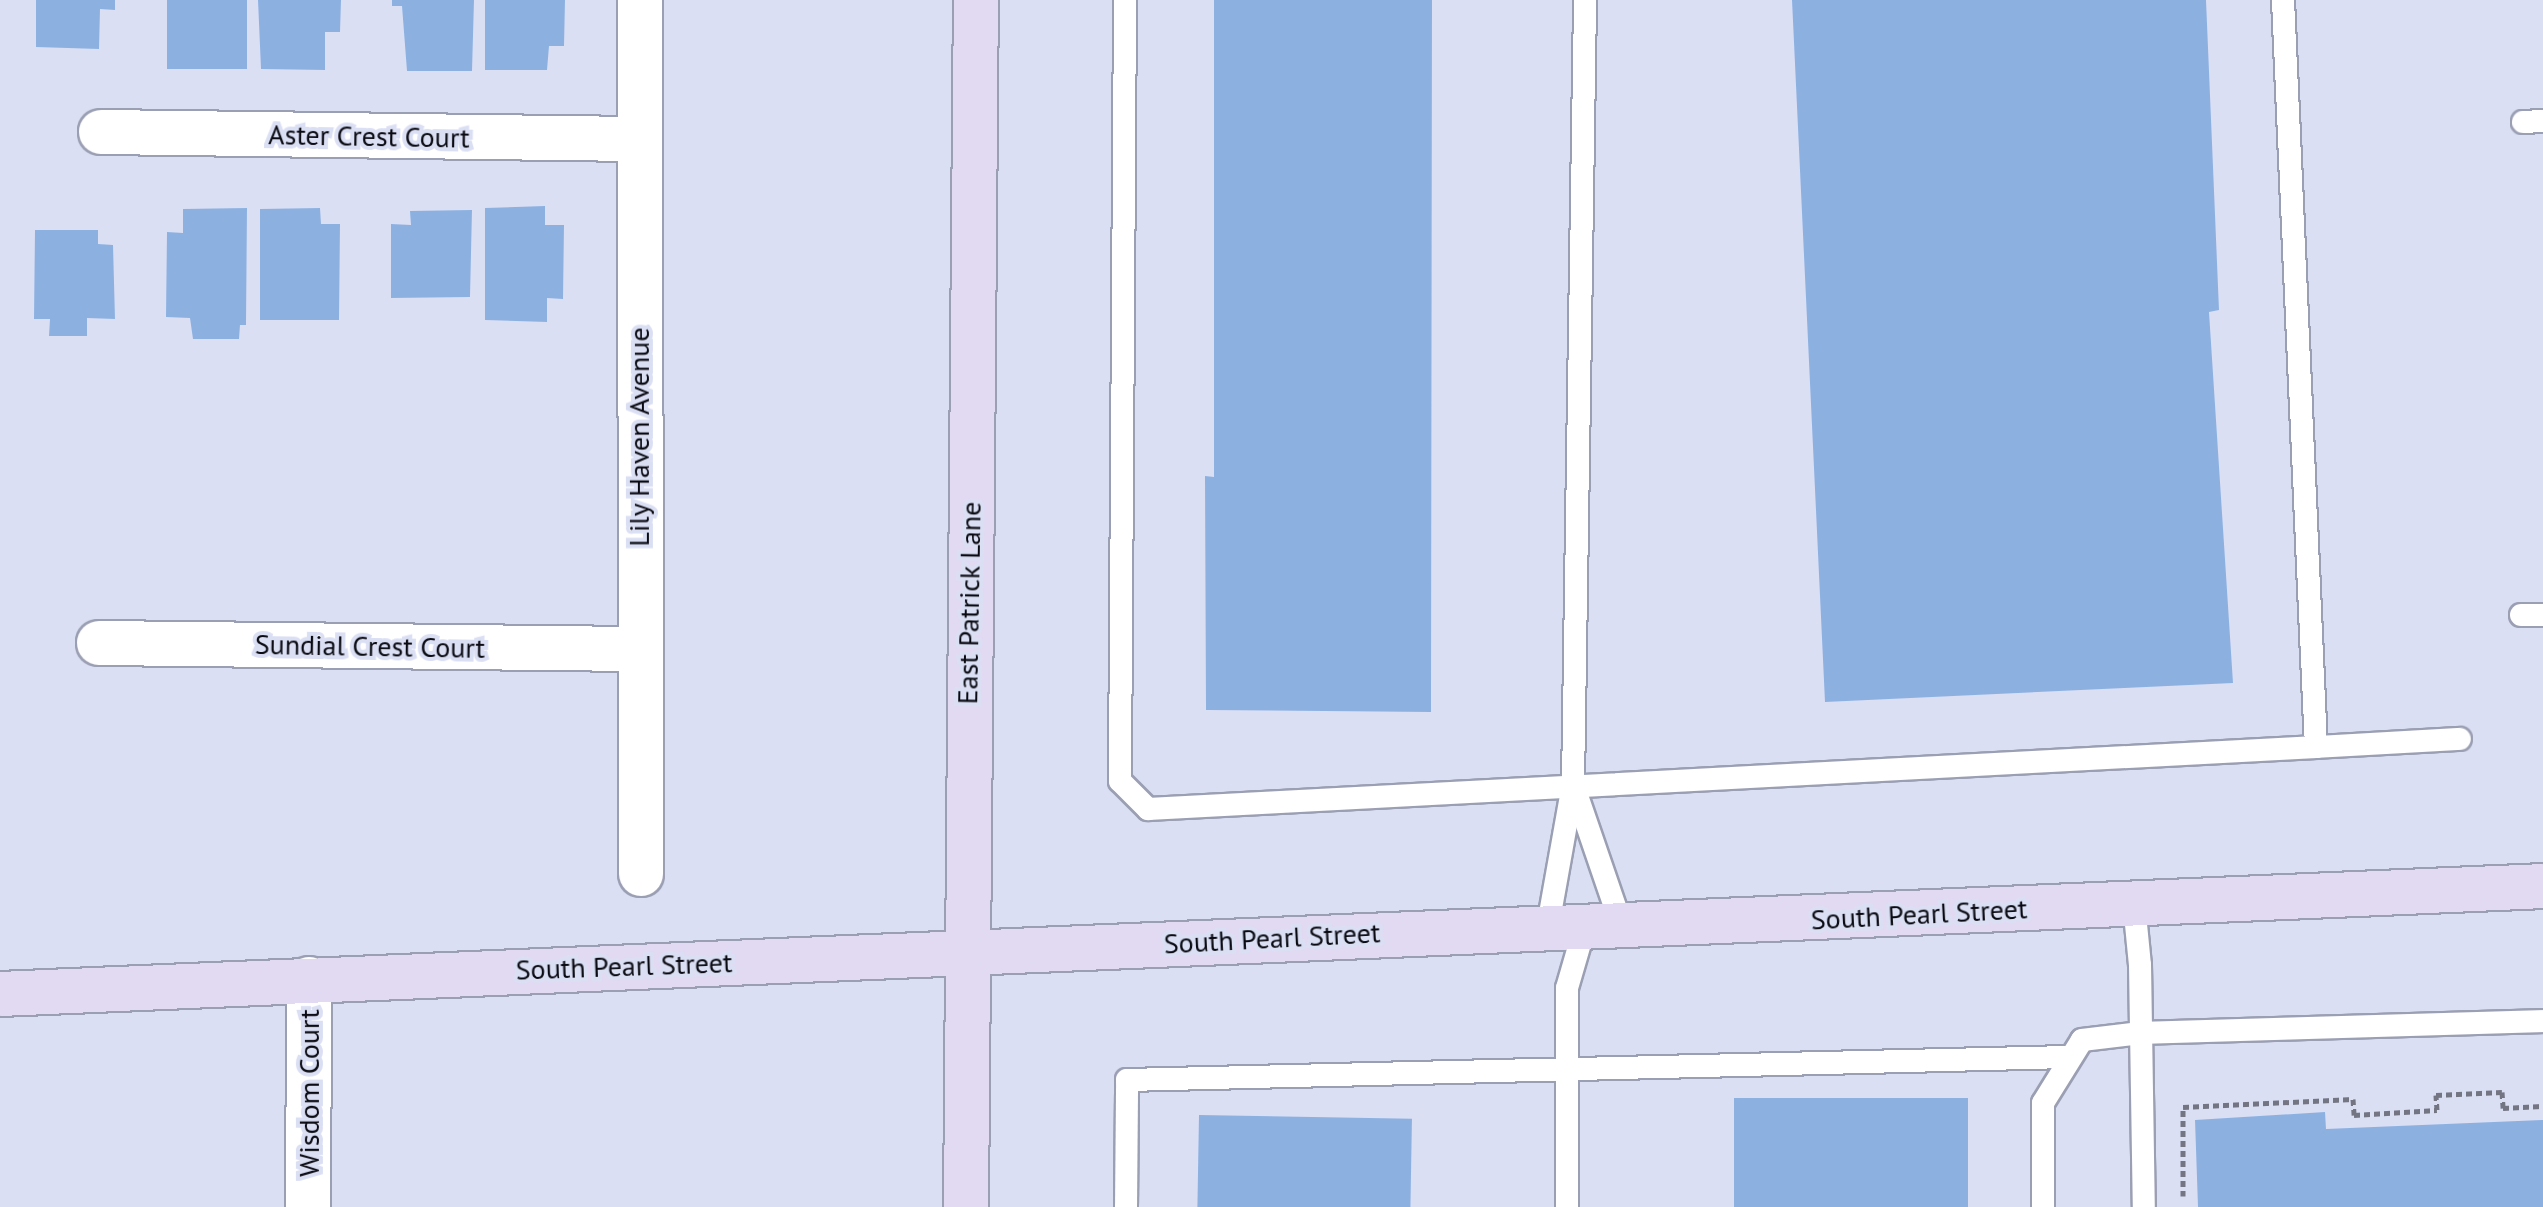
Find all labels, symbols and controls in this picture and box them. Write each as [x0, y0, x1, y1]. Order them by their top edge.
street label: Aster Crest Court [268, 117, 470, 155]
street label: Lily Haven Avenue [622, 326, 656, 548]
street label: East Patrick Lane [950, 501, 988, 705]
street label: Sundial Crest Court [255, 627, 485, 665]
street label: South Pearl Street [1810, 892, 2028, 936]
street label: South Pearl Street [1163, 916, 1381, 960]
street label: South Pearl Street [515, 945, 733, 987]
street label: Wisdom Court [292, 1009, 326, 1177]

